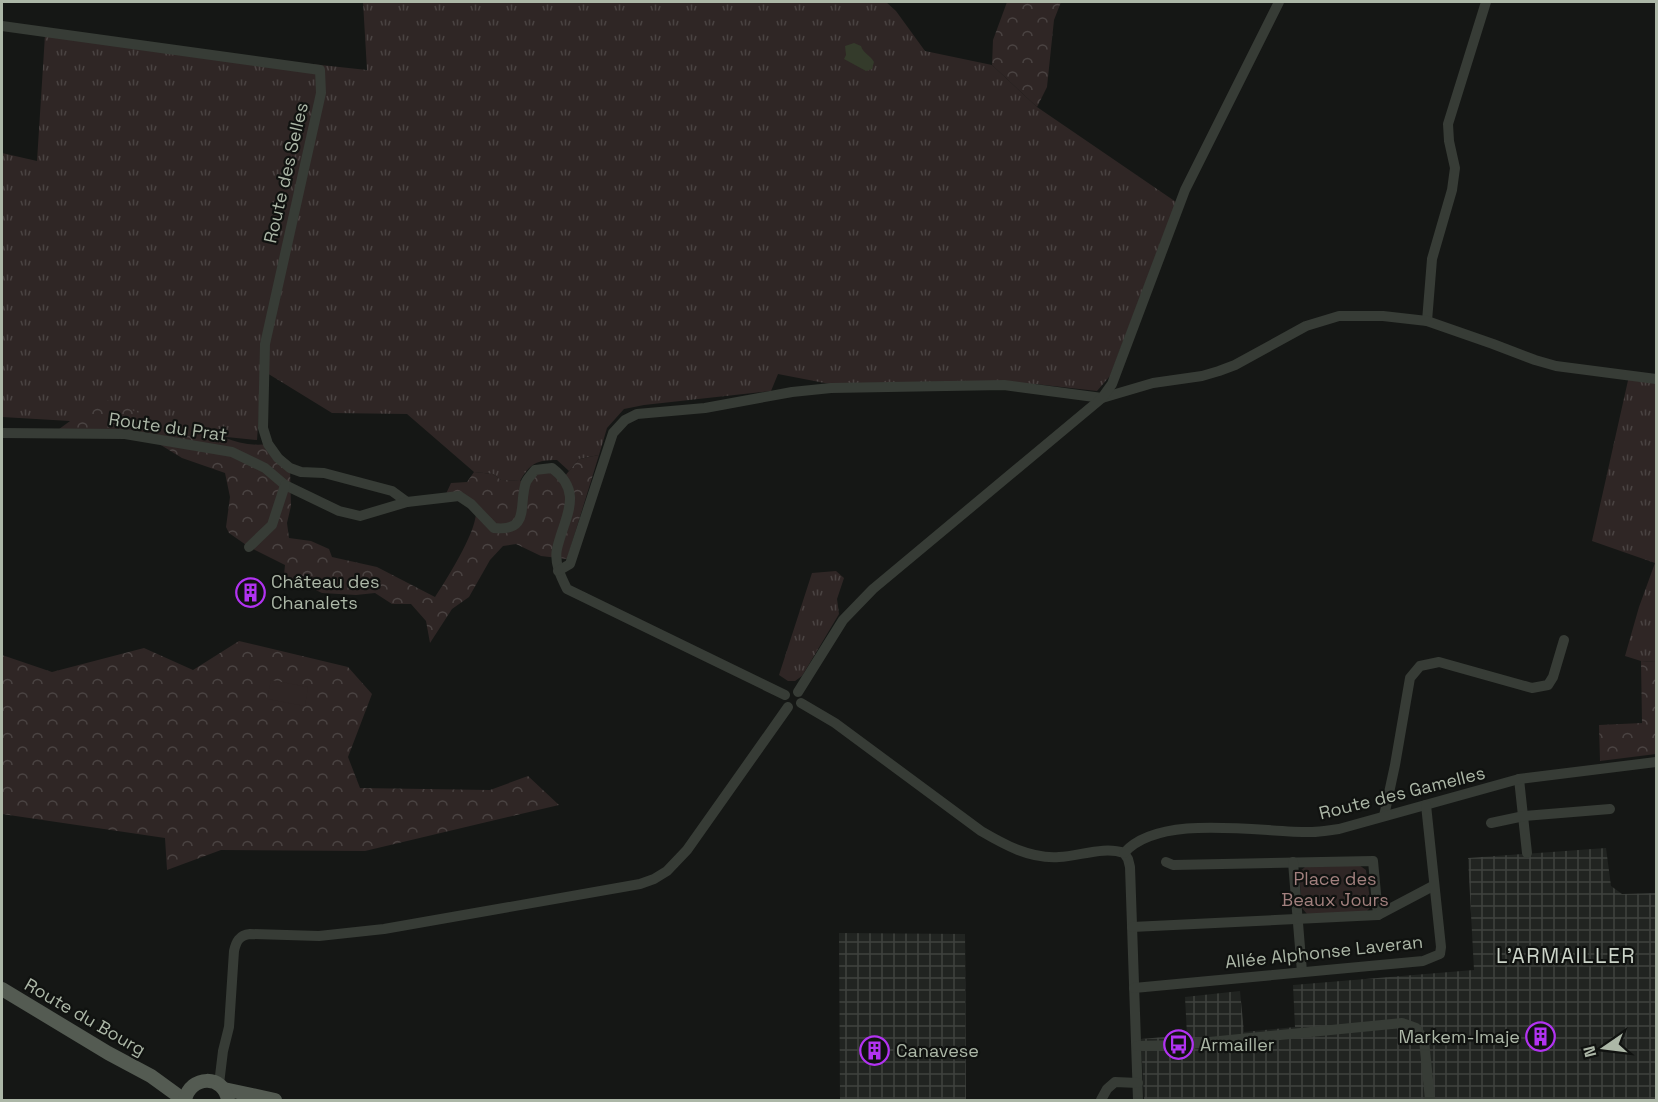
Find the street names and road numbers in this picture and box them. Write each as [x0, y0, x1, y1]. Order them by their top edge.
street label: Route des Selles [258, 100, 313, 245]
street label: Route du Prat [107, 407, 229, 446]
street label: Route des Gamelles [1316, 761, 1487, 824]
street label: Allée Alphonse Laveran [1224, 930, 1424, 973]
street label: Route du Bourg [21, 973, 150, 1061]

